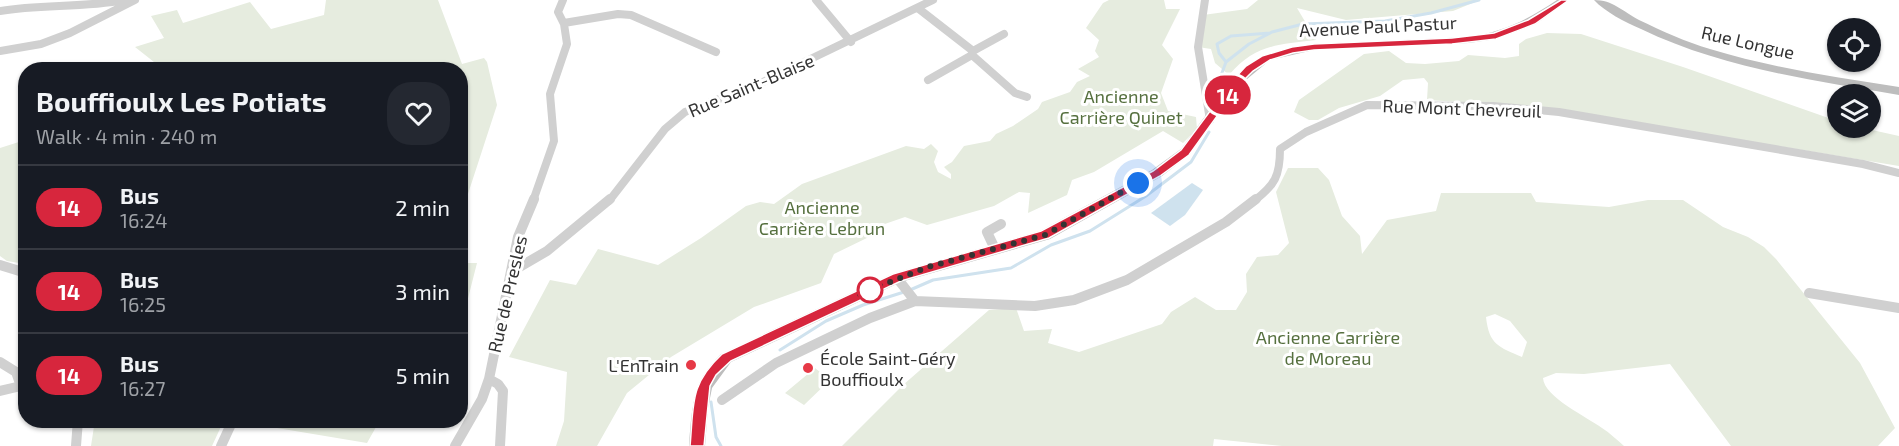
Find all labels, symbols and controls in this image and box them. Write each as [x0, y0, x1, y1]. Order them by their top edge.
street label: Avenue Paul Pastur [1299, 11, 1457, 41]
map controls [1827, 18, 1881, 138]
button: locate [1827, 18, 1881, 72]
street label: Rue Longue [1699, 21, 1797, 63]
street label: Rue Saint-Blaise [685, 49, 817, 121]
line badge: 14 [1201, 76, 1255, 115]
button: heart [387, 82, 450, 145]
text: 14 [1217, 83, 1239, 108]
text: Bouffioulx Les Potiats [36, 84, 327, 118]
button: layers [1827, 84, 1881, 138]
park label: Ancienne Carrière Quinet [1059, 85, 1183, 128]
street label: Rue Mont Chevreuil [1382, 94, 1542, 122]
text: Walk · 4 min · 240 m [36, 124, 217, 148]
your location [1123, 168, 1153, 198]
text: Bus [120, 182, 159, 208]
text: 2 min [395, 194, 450, 220]
text: 14 [58, 195, 80, 220]
park label: Ancienne Carrière Lebrun [759, 196, 885, 239]
text: 16:24 [120, 208, 168, 232]
street label: Rue de Presles [483, 233, 531, 355]
text: Bus [120, 266, 159, 292]
unlabelled marker [857, 277, 883, 303]
text: 3 min [395, 278, 450, 304]
text: 14 [58, 279, 80, 304]
text: 16:25 [120, 292, 166, 316]
park label: Ancienne Carrière de Moreau [1256, 326, 1400, 369]
place label: École Saint-Géry Bouffioulx [820, 347, 956, 390]
text: Bus [120, 350, 159, 376]
place label: L'EnTrain [608, 354, 679, 376]
marker: L'EnTrain [684, 358, 698, 372]
marker: École Saint-Géry Bouffioulx [801, 361, 815, 375]
text: 5 min [396, 362, 450, 388]
text: 14 [58, 363, 80, 388]
text: 16:27 [120, 376, 166, 400]

